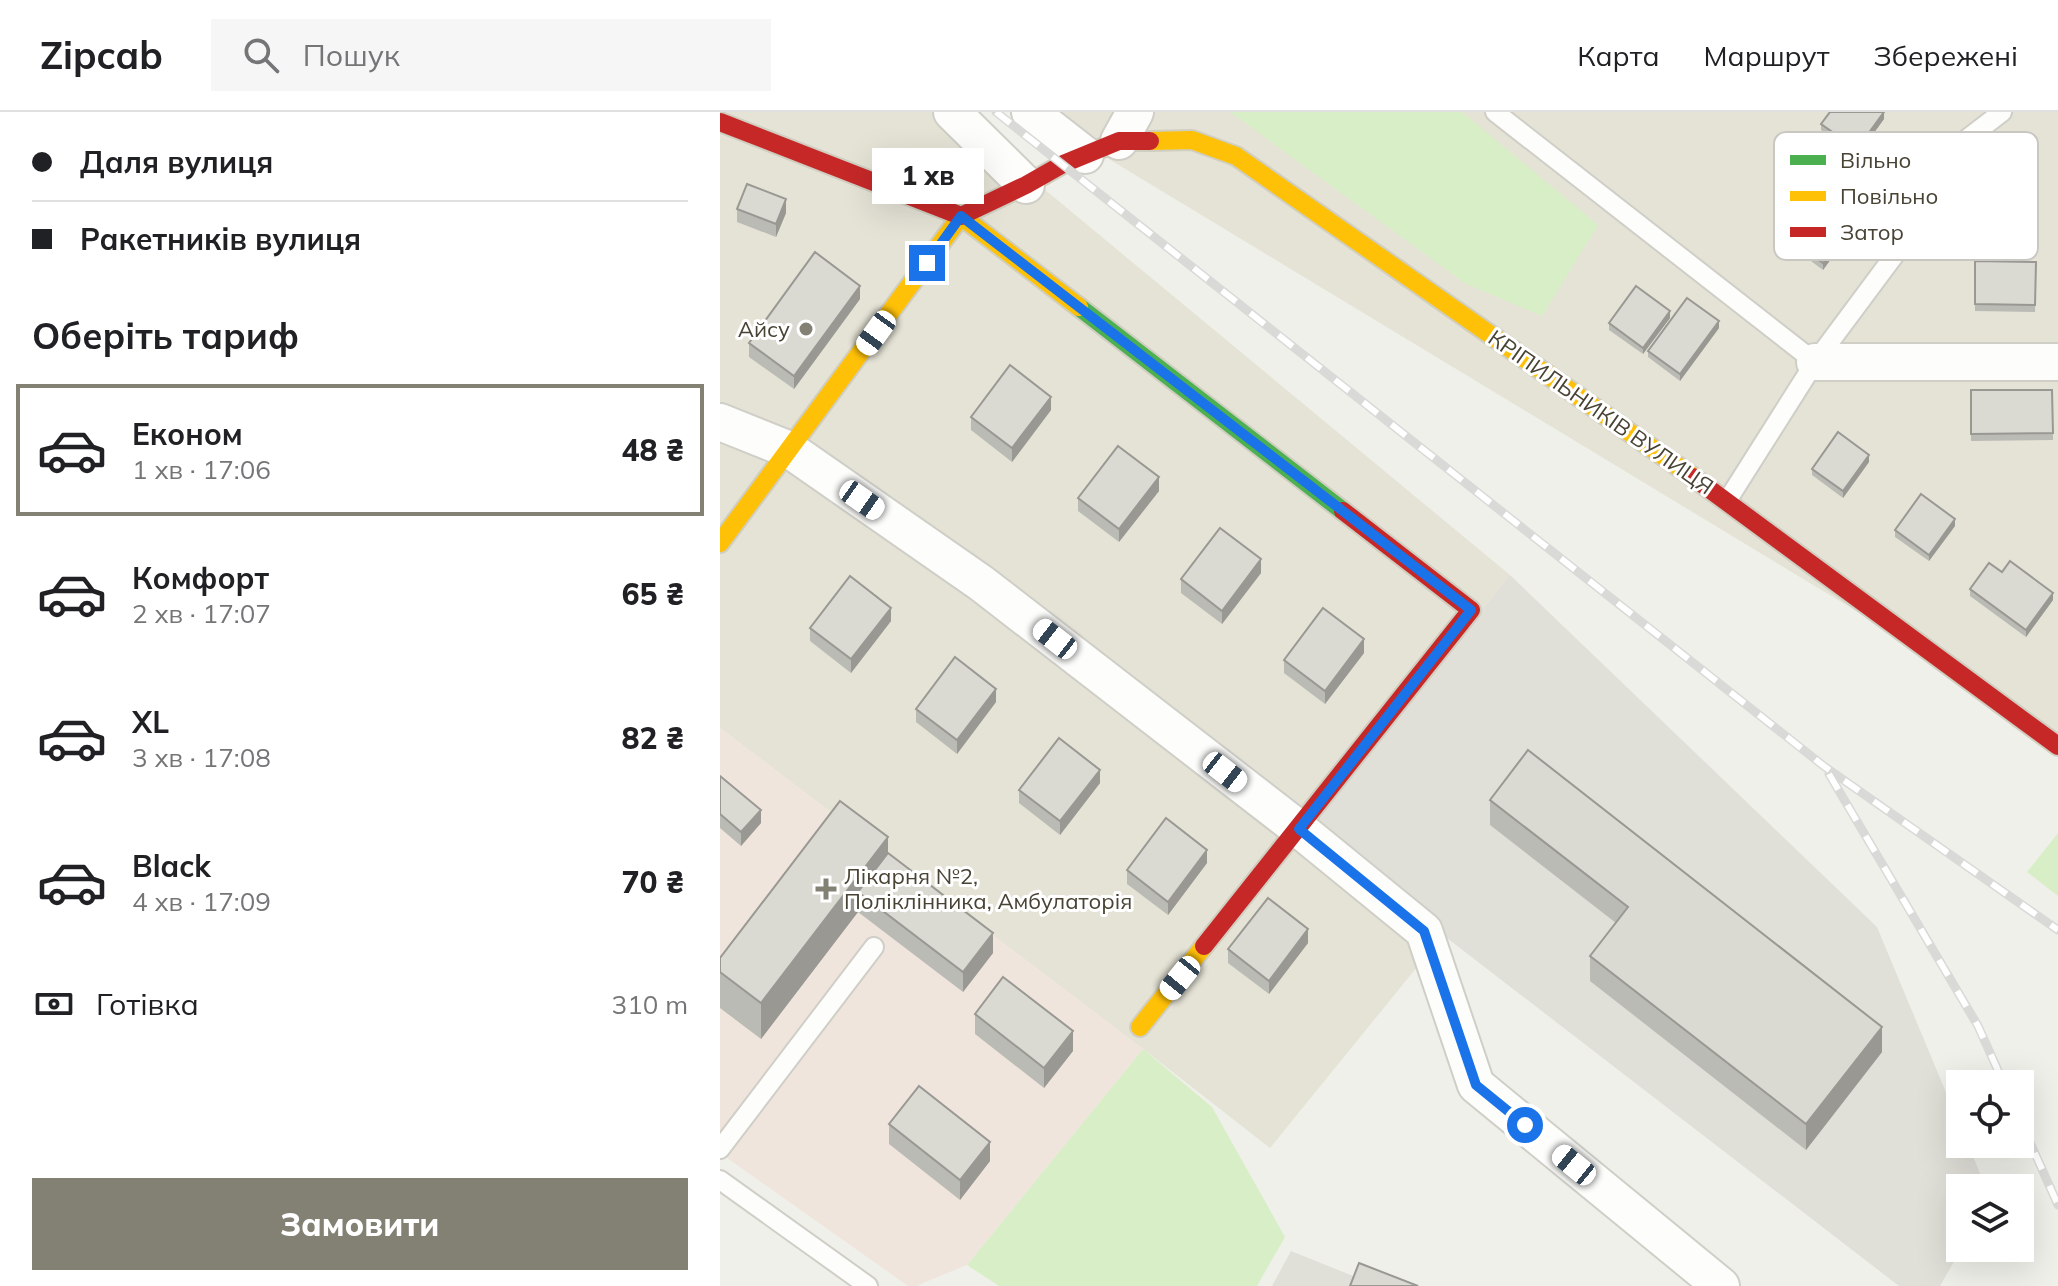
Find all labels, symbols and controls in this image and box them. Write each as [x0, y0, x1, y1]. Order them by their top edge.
search box [211, 19, 771, 91]
text: Zipcab [40, 31, 163, 79]
icon: search [239, 33, 283, 77]
text: Пошук [303, 36, 400, 74]
text: Карта [1577, 38, 1660, 73]
text: Маршрут [1704, 38, 1829, 73]
text: Збережені [1873, 38, 2018, 73]
legend [1774, 132, 2038, 260]
text: Даля вулиця [80, 143, 273, 181]
text: Вільно [1840, 146, 1911, 174]
callout: 1 хв [871, 147, 983, 203]
text: 1 хв [901, 159, 955, 192]
text: Повільно [1840, 182, 1938, 210]
text: Затор [1840, 218, 1904, 246]
text: Ракетників вулиця [80, 220, 361, 258]
route end [909, 245, 945, 281]
car [852, 307, 900, 359]
text: Оберіть тариф [32, 313, 299, 358]
place label: Айсу [738, 315, 790, 343]
marker: Айсу [797, 320, 815, 338]
street label: КРІПИЛЬНИКІВ ВУЛИЦЯ [1483, 324, 1719, 500]
icon: car [36, 414, 108, 486]
text: Економ [132, 415, 243, 453]
text: 48 ₴ [622, 431, 684, 469]
text: 1 хв · 17:06 [132, 453, 271, 486]
car [835, 476, 889, 524]
icon: car [36, 558, 108, 630]
text: Комфорт [132, 559, 269, 597]
text: 65 ₴ [622, 575, 684, 613]
text: 2 хв · 17:07 [132, 597, 271, 630]
car [1029, 615, 1081, 663]
icon: car [36, 702, 108, 774]
text: XL [132, 703, 169, 741]
text: 82 ₴ [622, 719, 684, 757]
text: 3 хв · 17:08 [132, 741, 271, 774]
car [1199, 748, 1251, 796]
icon: car [36, 846, 108, 918]
text: Black [132, 847, 211, 885]
place label: Лікарня №2, Поліклінника, Амбулаторія [844, 862, 1132, 915]
text: 70 ₴ [622, 863, 684, 901]
marker: Лікарня №2, Поліклінника, Амбулаторія [815, 878, 837, 900]
text: 4 хв · 17:09 [132, 885, 271, 918]
car [1156, 952, 1204, 1004]
icon: cash [32, 982, 76, 1026]
text: Готівка [96, 985, 199, 1023]
text: 310 m [612, 988, 688, 1021]
map controls [1946, 1070, 2034, 1262]
button: locate [1946, 1070, 2034, 1158]
route start [1507, 1107, 1543, 1143]
car [1548, 1141, 1600, 1189]
button: layers [1946, 1174, 2034, 1262]
button: Замовити [32, 1178, 688, 1270]

